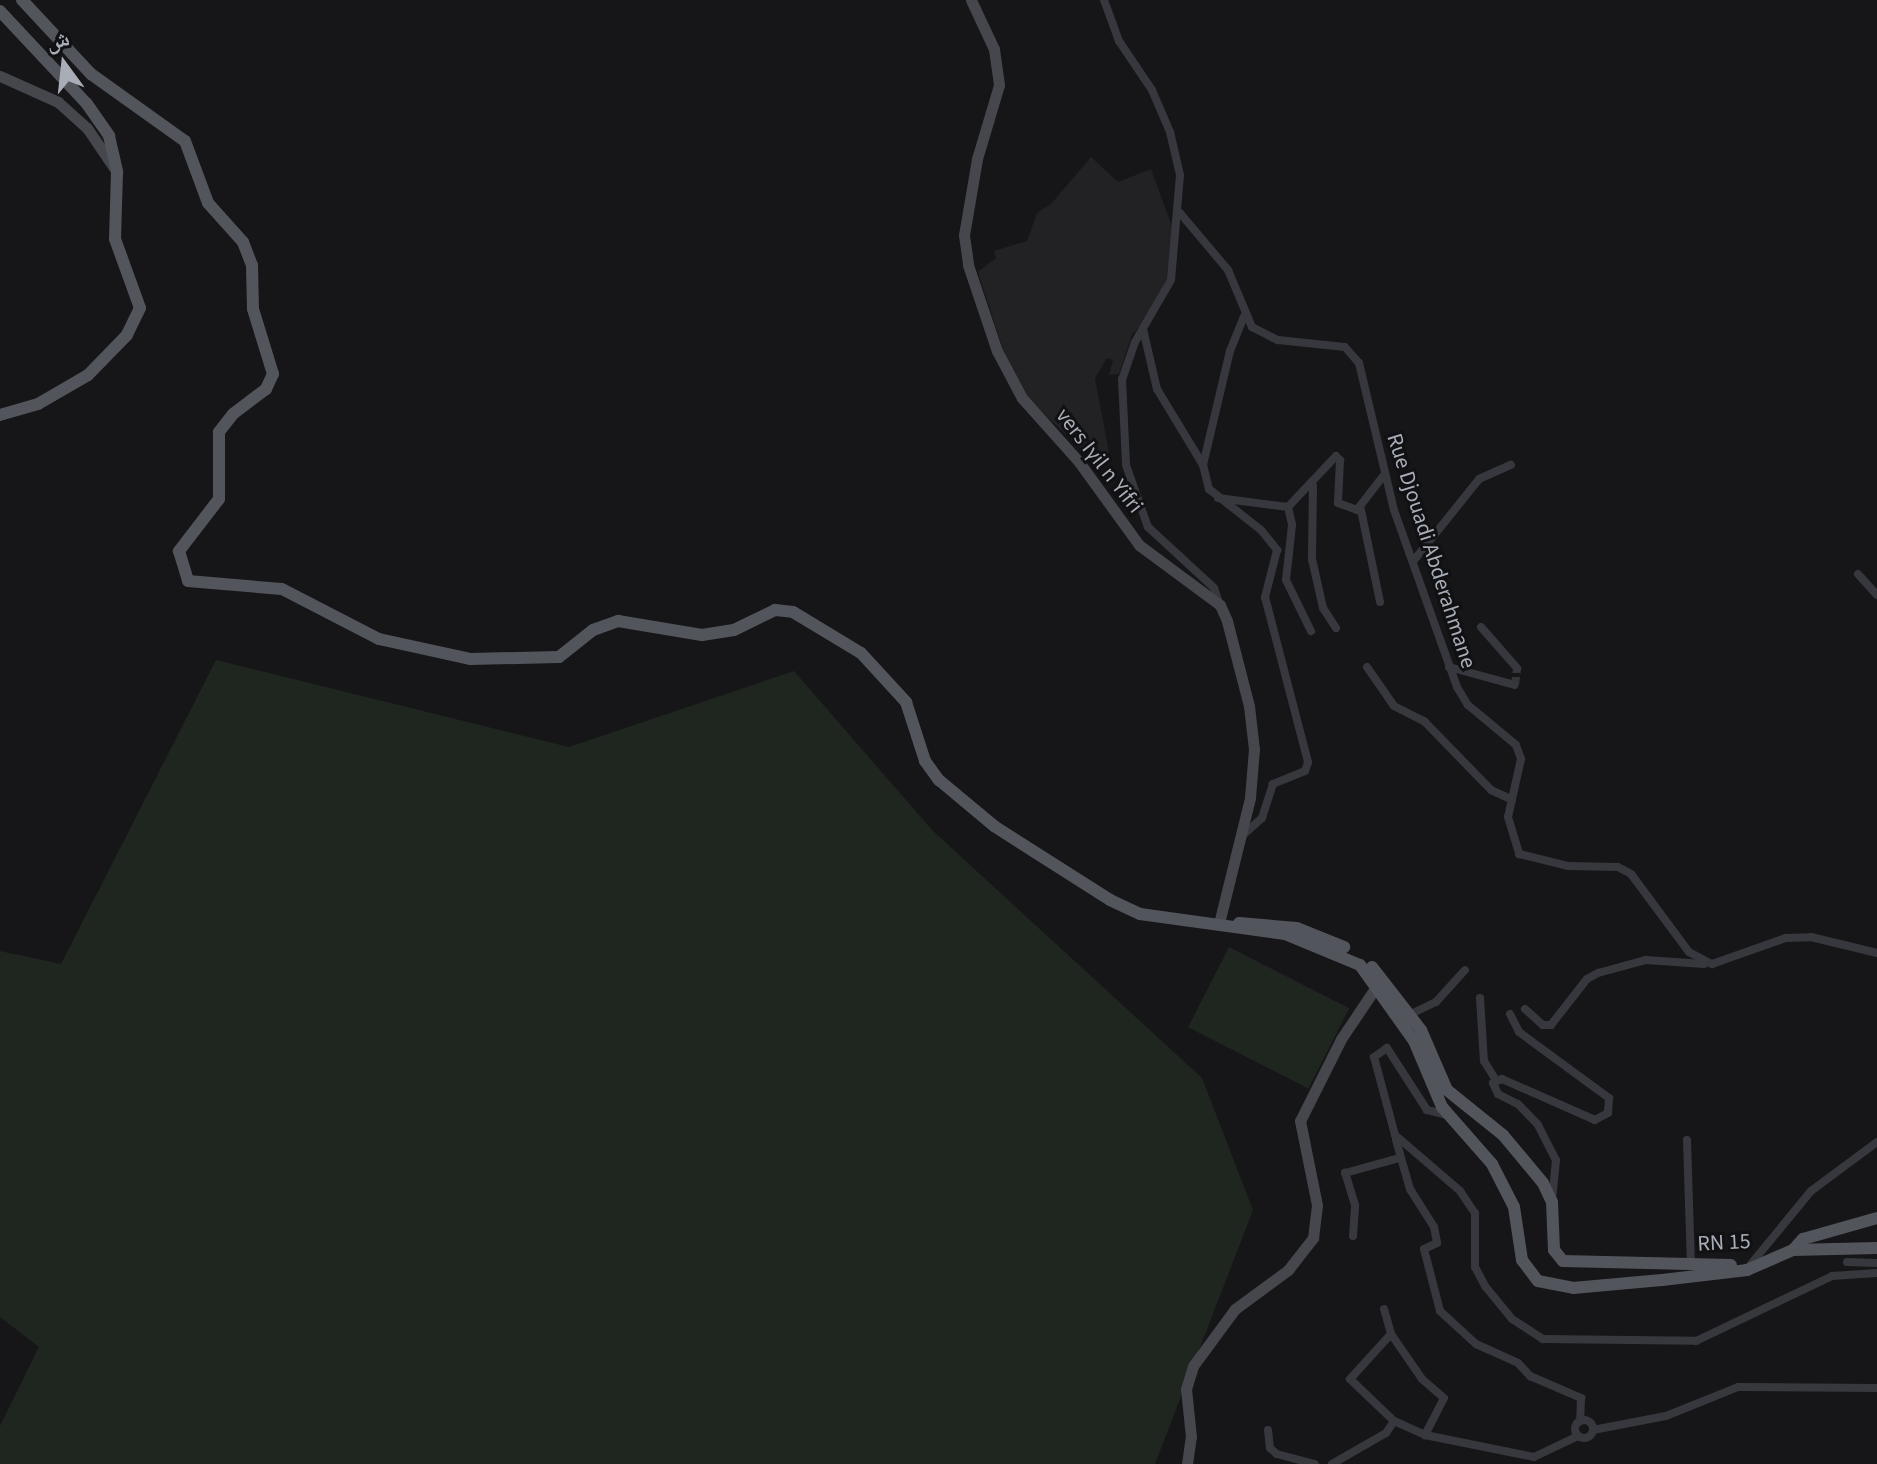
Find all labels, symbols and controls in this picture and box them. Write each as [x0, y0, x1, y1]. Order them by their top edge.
text: ش [42, 22, 73, 59]
north arrow [24, 24, 104, 104]
street label: vers Iγil n Yifri [1050, 403, 1148, 519]
street label: Rue Djouadi Abderahmane [1381, 430, 1481, 672]
street label: RN 15 [1697, 1228, 1751, 1258]

